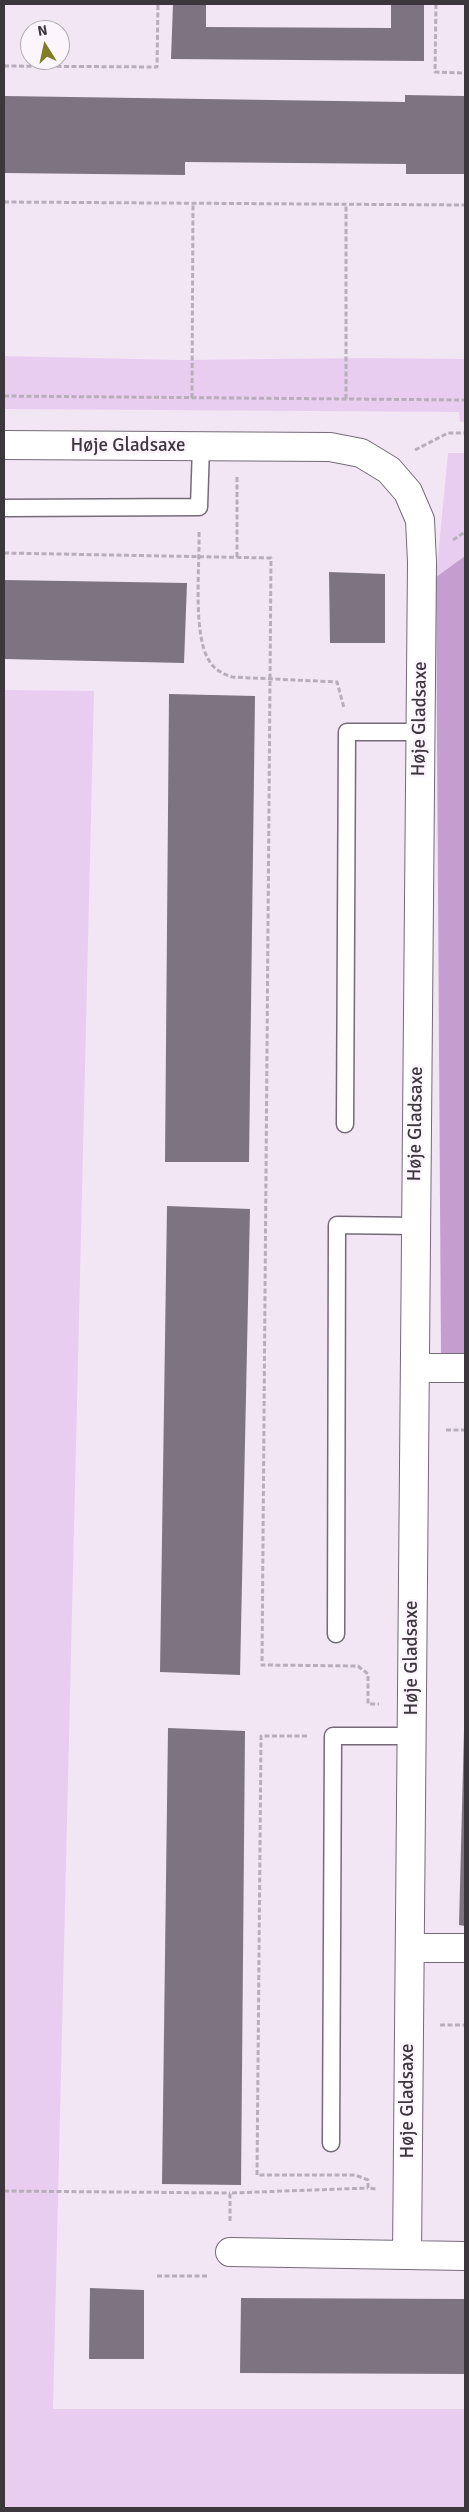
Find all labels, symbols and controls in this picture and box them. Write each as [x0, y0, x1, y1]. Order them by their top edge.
north arrow [20, 20, 70, 70]
text: N [36, 22, 49, 40]
street label: Høje Gladsaxe [71, 435, 185, 457]
street label: Høje Gladsaxe [408, 661, 432, 777]
street label: Høje Gladsaxe [404, 1066, 428, 1182]
street label: Høje Gladsaxe [401, 1601, 423, 1715]
street label: Høje Gladsaxe [397, 2044, 419, 2158]

